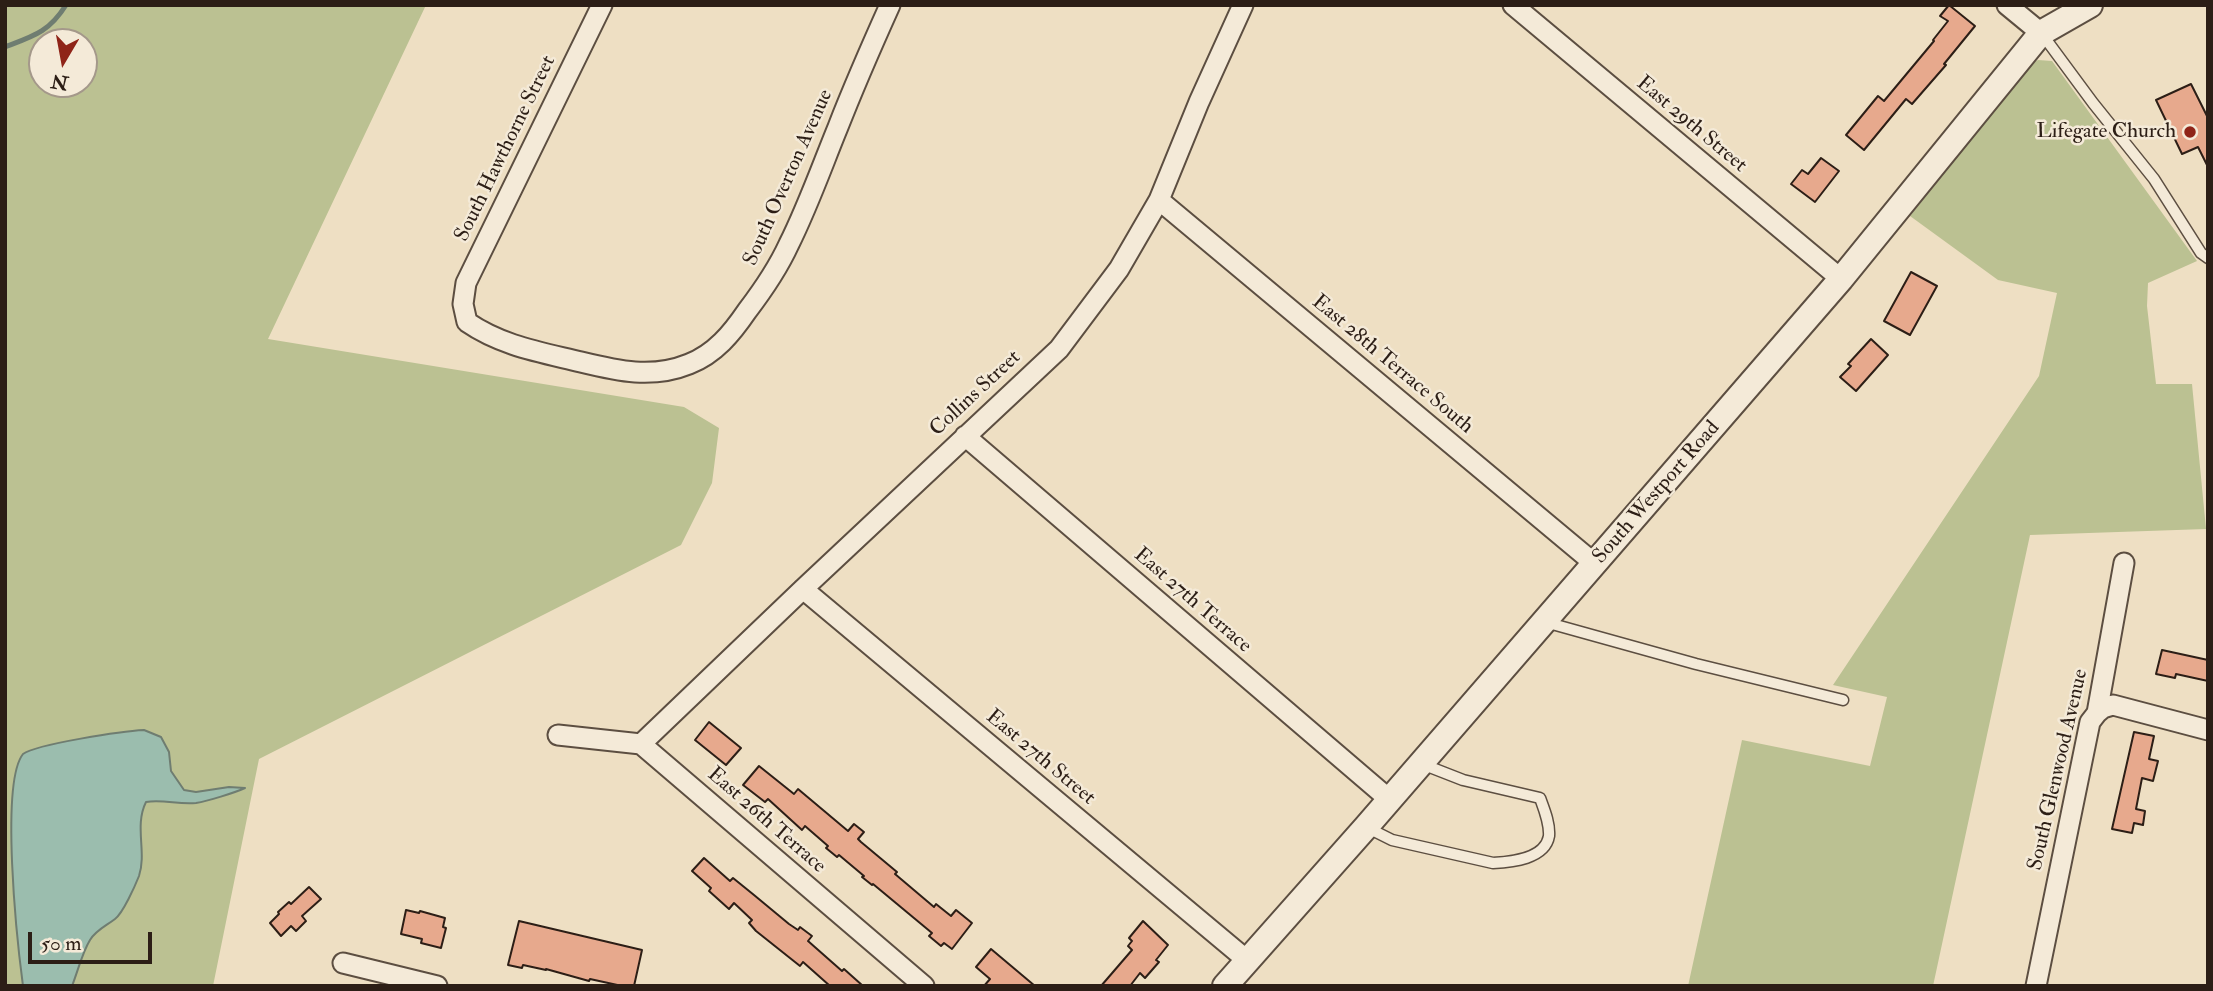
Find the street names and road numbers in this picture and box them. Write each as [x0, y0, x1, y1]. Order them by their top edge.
street label: South Hawthorne Street [450, 52, 562, 246]
street label: East 29th Street [1631, 71, 1751, 179]
street label: South Overton Avenue [739, 86, 839, 270]
street label: East 28th Terrace South [1306, 290, 1478, 440]
street label: Collins Street [925, 346, 1027, 442]
street label: South Westport Road [1588, 417, 1726, 569]
street label: East 27th Terrace [1128, 543, 1256, 659]
street label: South Glenwood Avenue [2024, 667, 2094, 873]
street label: East 27th Street [980, 705, 1100, 811]
street label: East 26th Terrace [702, 763, 830, 879]

